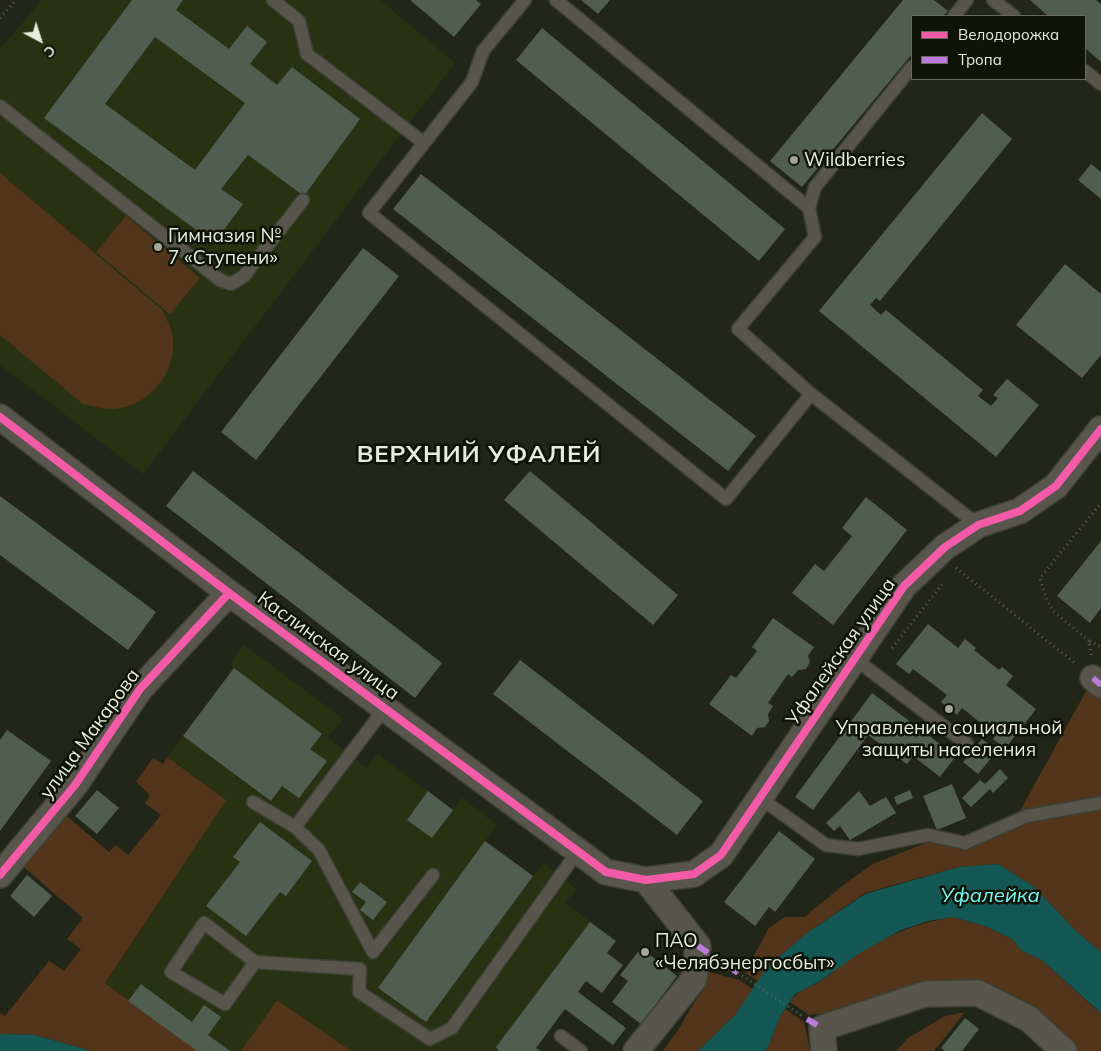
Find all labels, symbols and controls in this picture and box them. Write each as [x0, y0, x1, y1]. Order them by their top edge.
north arrow [15, 15, 65, 65]
legend [911, 15, 1086, 80]
text: Велодорожка [958, 25, 1059, 44]
text: С [40, 42, 59, 61]
text: Тропа [958, 50, 1002, 69]
place label: Wildberries [804, 149, 905, 171]
marker: Wildberries [788, 154, 800, 166]
place label: Гимназия № 7 «Ступени» [168, 225, 281, 269]
marker: Гимназия № 7 «Ступени» [152, 241, 164, 253]
district label: ВЕРХНИЙ УФАЛЕЙ [355, 441, 603, 469]
street label: Уфалейская улица [782, 574, 900, 730]
street label: Каслинская улица [253, 587, 403, 705]
street label: улица Макарова [35, 665, 145, 803]
marker: Управление социальной защиты населения [943, 703, 955, 715]
place label: Управление социальной защиты населения [836, 717, 1062, 761]
water label: Уфалейка [940, 884, 1040, 908]
place label: ПАО «Челябэнергосбыт» [655, 930, 835, 974]
marker: ПАО «Челябэнергосбыт» [639, 946, 651, 958]

